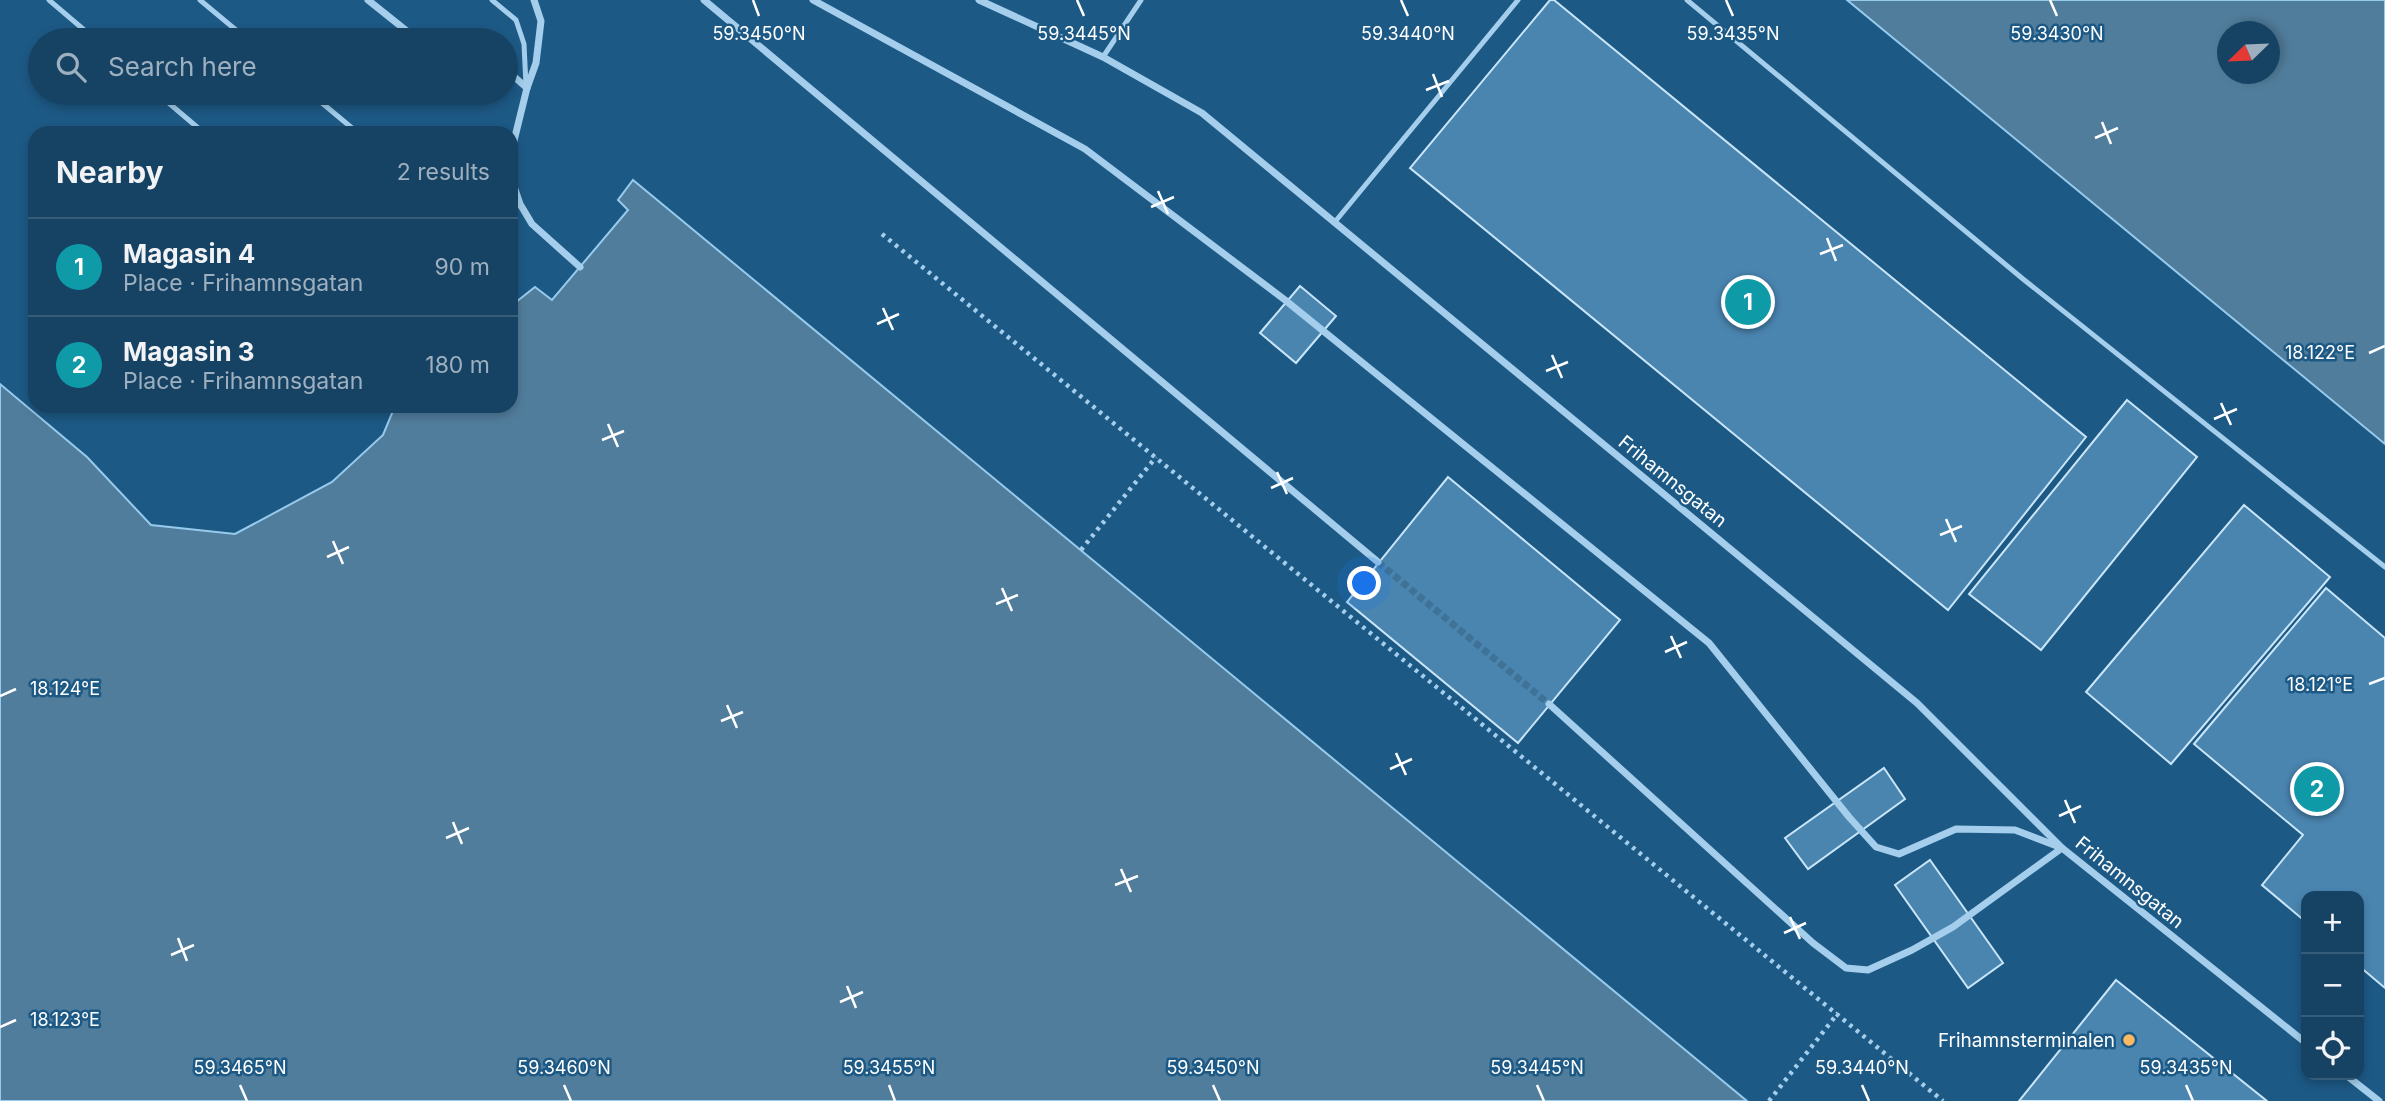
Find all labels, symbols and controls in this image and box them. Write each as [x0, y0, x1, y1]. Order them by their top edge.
north arrow [2217, 21, 2280, 84]
text: 59.3450°N [712, 23, 806, 44]
text: 59.3445°N [1037, 23, 1131, 44]
text: 59.3440°N [1361, 23, 1455, 44]
text: 59.3435°N [1687, 23, 1779, 44]
text: 59.3430°N [2010, 23, 2104, 44]
search box [28, 28, 518, 105]
icon: search [52, 48, 90, 86]
text: Search here [108, 51, 257, 82]
text: Nearby [56, 154, 164, 190]
text: 2 results [397, 158, 490, 186]
text: Magasin 4 [123, 238, 255, 269]
text: 1 [74, 253, 84, 281]
text: 90 m [435, 253, 490, 281]
text: Place · Frihamnsgatan [123, 269, 363, 297]
pin: 1 [1725, 276, 1771, 328]
text: Magasin 3 [123, 336, 255, 367]
text: 18.122°E [2285, 342, 2355, 363]
text: 2 [72, 351, 86, 379]
text: 180 m [425, 351, 490, 379]
text: Place · Frihamnsgatan [123, 367, 363, 395]
street label: Frihamnsgatan [1614, 431, 1732, 532]
your location [1347, 566, 1381, 600]
text: 18.121°E [2287, 674, 2353, 695]
text: 18.124°E [30, 678, 100, 699]
pin: 2 [2294, 763, 2340, 815]
street label: Frihamnsgatan [2071, 832, 2189, 933]
map controls [2301, 891, 2364, 1080]
button: + [2301, 891, 2364, 954]
button: − [2301, 954, 2364, 1017]
text: 18.123°E [30, 1009, 100, 1030]
button: locate [2301, 1017, 2364, 1080]
place label: Frihamnsterminalen [1938, 1029, 2115, 1052]
marker: Frihamnsterminalen [2121, 1032, 2137, 1048]
text: 59.3465°N [194, 1057, 286, 1078]
text: 59.3460°N [517, 1057, 611, 1078]
text: 59.3455°N [843, 1057, 935, 1078]
text: 59.3450°N [1166, 1057, 1260, 1078]
text: 59.3445°N [1490, 1057, 1584, 1078]
text: 59.3440°N [1815, 1057, 1909, 1078]
text: 59.3435°N [2140, 1057, 2232, 1078]

